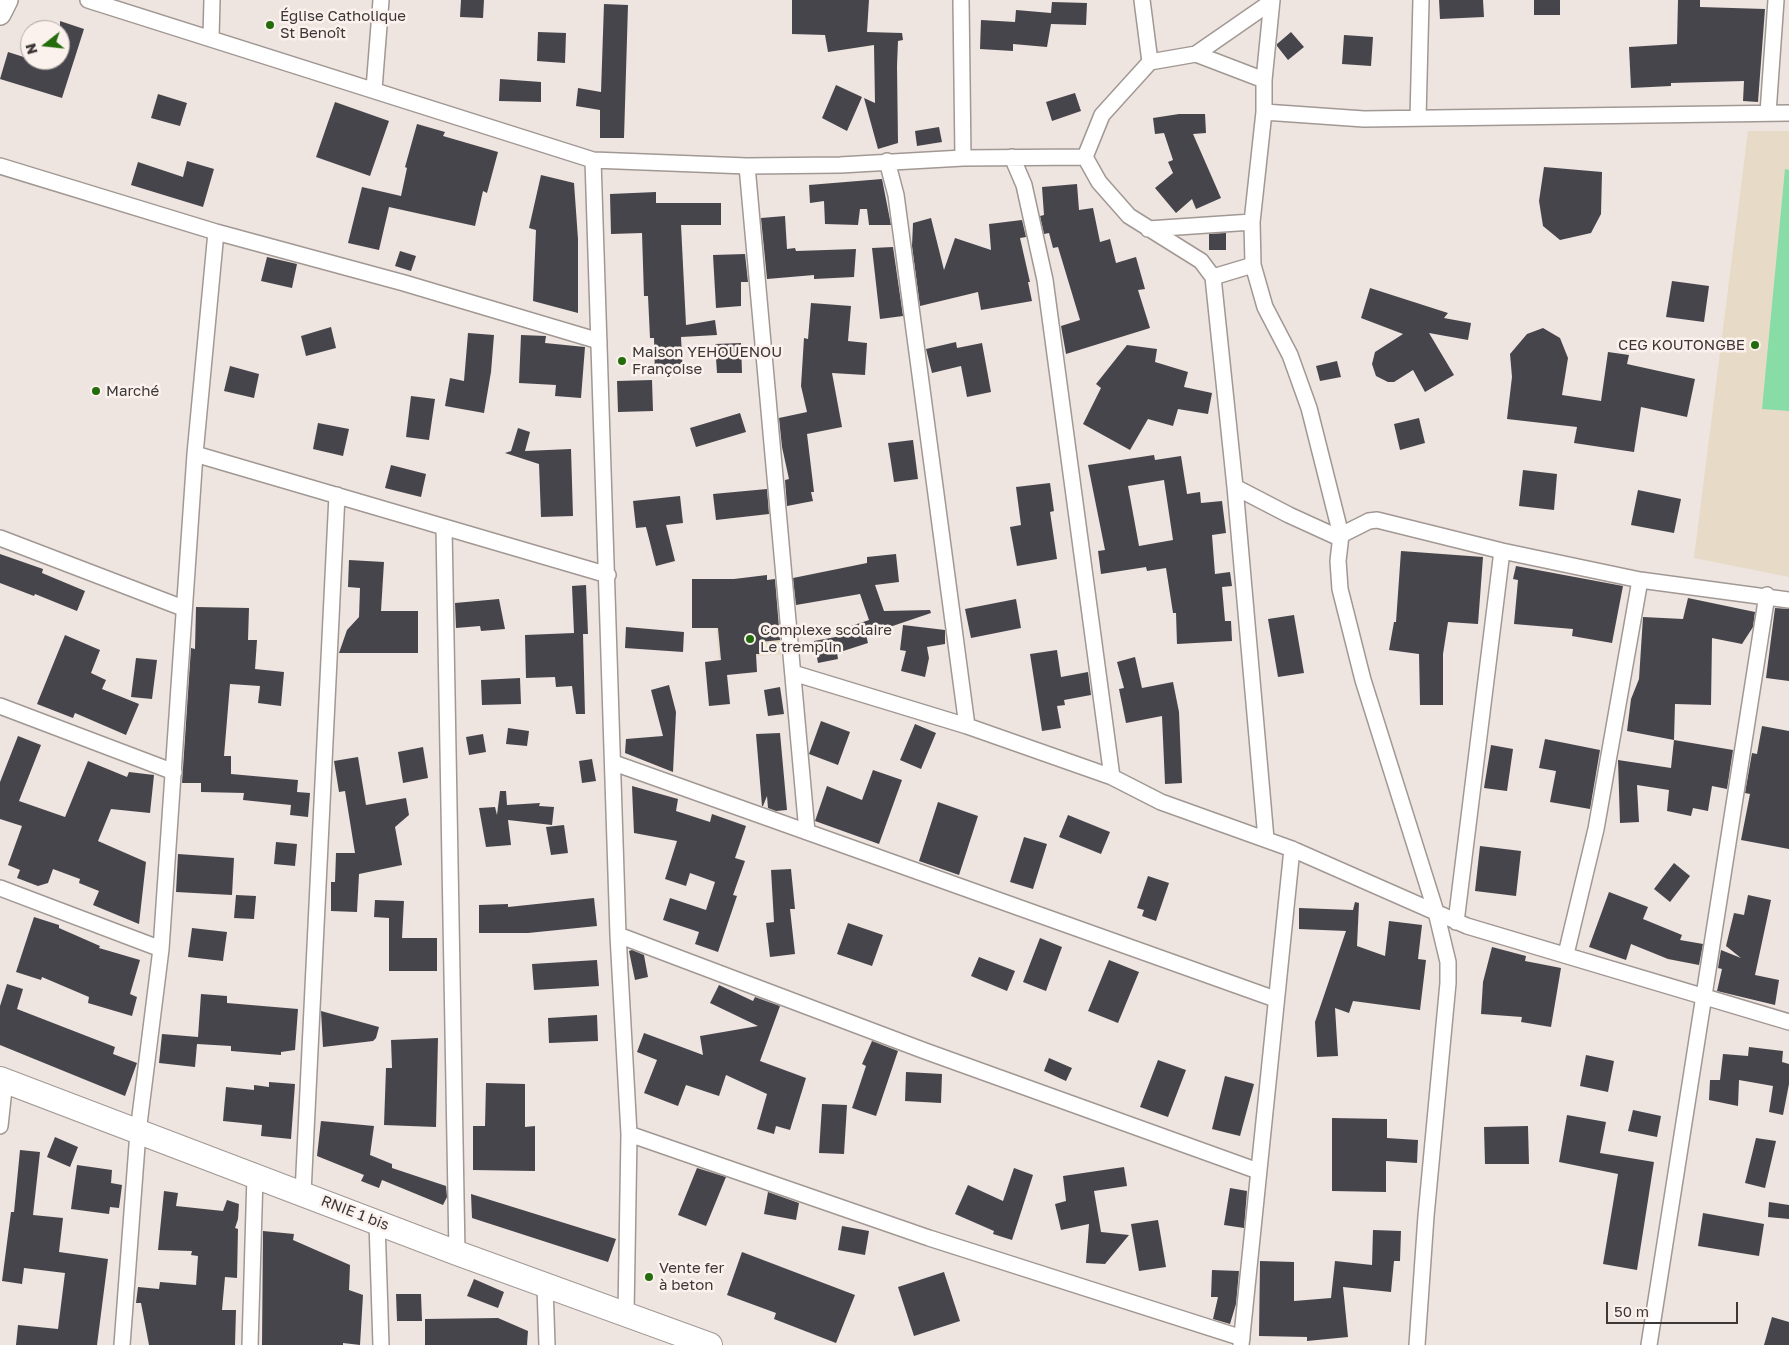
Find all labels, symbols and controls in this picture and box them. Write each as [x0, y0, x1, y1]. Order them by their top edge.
place label: Église Catholique St Benoît [280, 7, 406, 42]
marker: Église Catholique St Benoît [264, 19, 276, 31]
north arrow [20, 20, 70, 70]
text: N [21, 42, 41, 56]
place label: CEG KOUTONGBE [1618, 336, 1745, 354]
marker: CEG KOUTONGBE [1749, 339, 1761, 351]
place label: Maison YEHOUENOU Françoise [632, 343, 782, 378]
marker: Maison YEHOUENOU Françoise [616, 355, 628, 367]
place label: Marché [106, 382, 159, 400]
marker: Marché [90, 385, 102, 397]
place label: Complexe scolaire Le tremplin [760, 621, 892, 656]
marker: Complexe scolaire Le tremplin [744, 633, 756, 645]
street label: RNIE 1 bis [318, 1192, 392, 1234]
place label: Vente fer à beton [659, 1259, 724, 1294]
marker: Vente fer à beton [643, 1271, 655, 1283]
scale bar [1609, 1292, 1742, 1324]
text: 50 m [1614, 1302, 1649, 1320]

